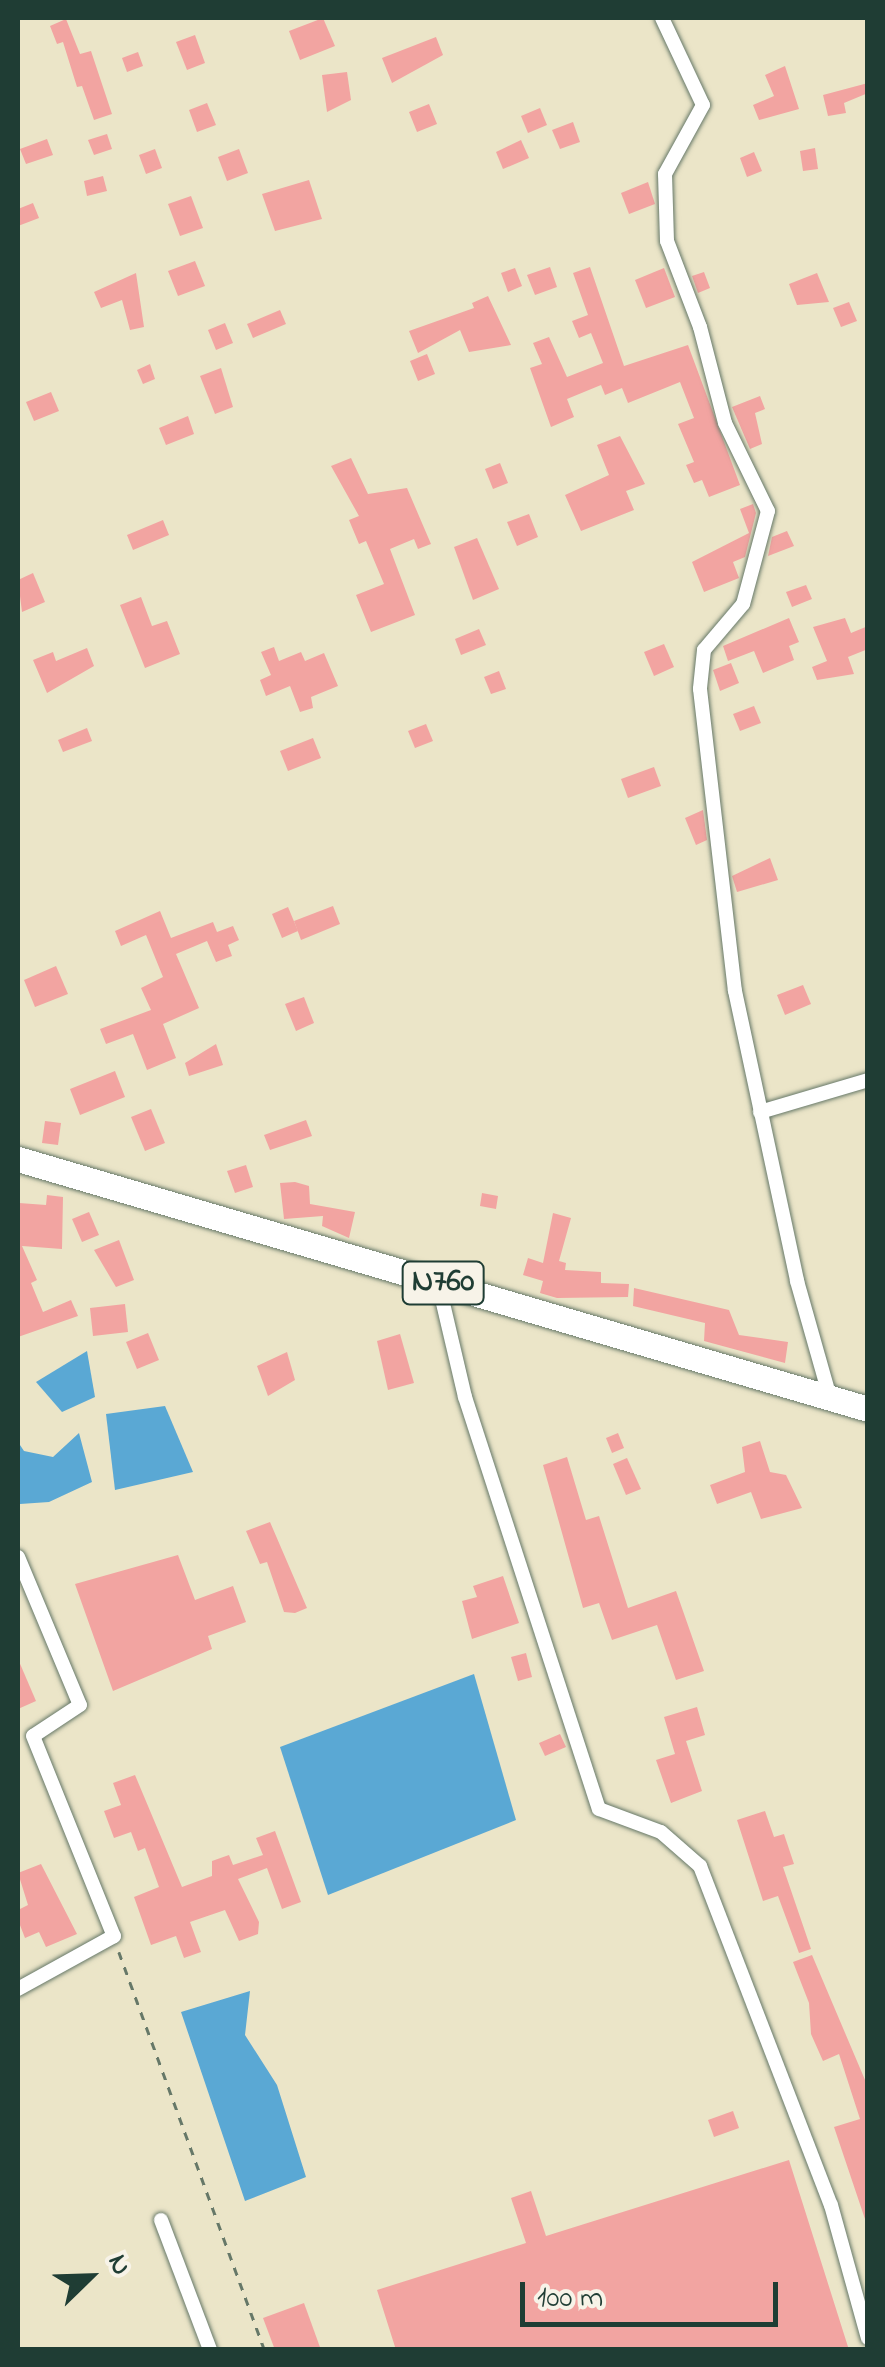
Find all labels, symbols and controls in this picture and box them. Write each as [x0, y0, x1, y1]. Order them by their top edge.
road number: N760 [400, 1256, 486, 1310]
north arrow [40, 2227, 140, 2327]
text: N [96, 2248, 141, 2282]
scale bar [525, 2262, 782, 2324]
text: 100 m [537, 2277, 603, 2321]

